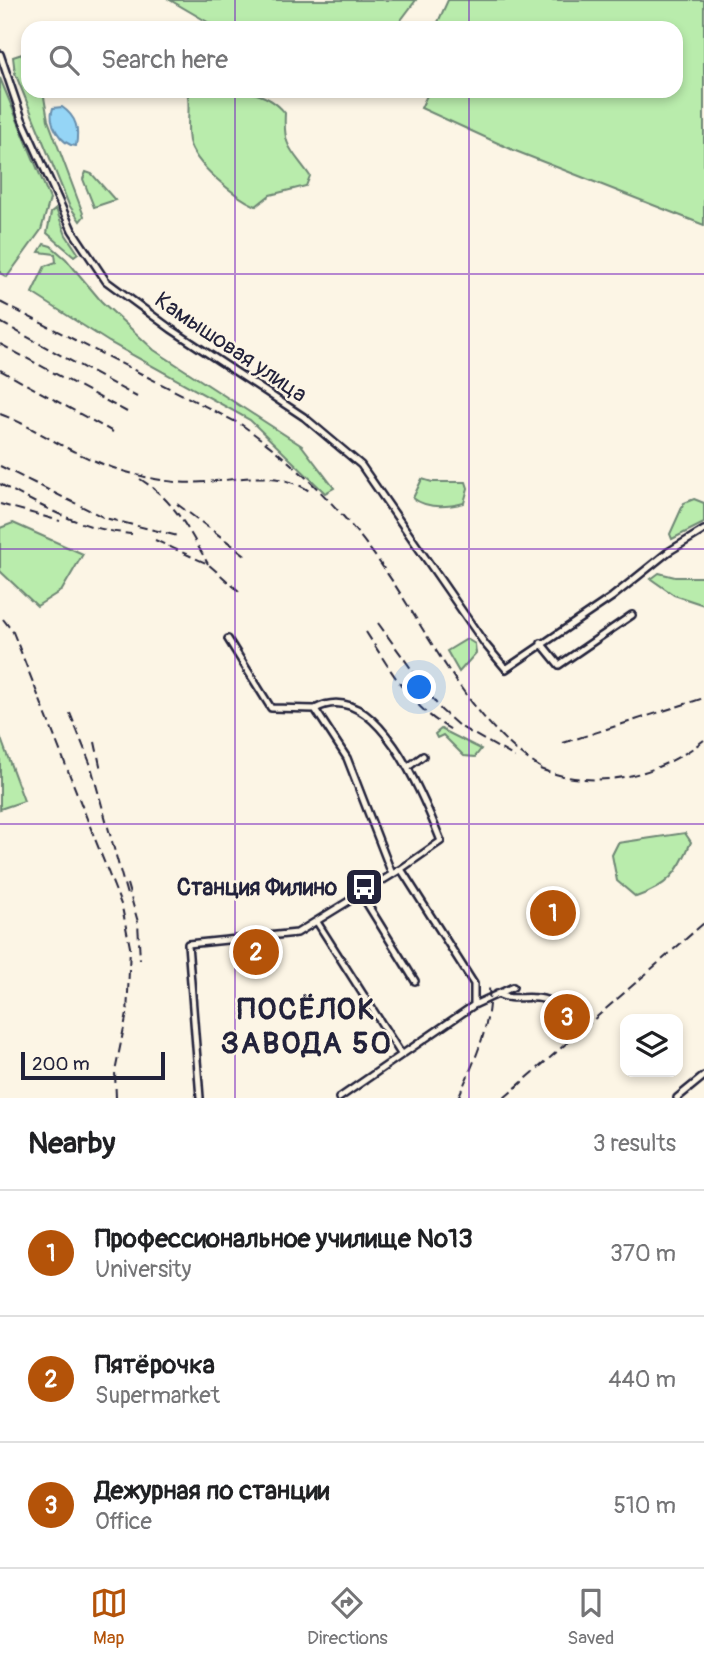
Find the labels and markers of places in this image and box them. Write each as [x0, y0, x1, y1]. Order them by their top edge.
bus stop icon: Станция Филино [343, 866, 385, 908]
place label: Станция Филино [177, 873, 338, 902]
pin: 1 [530, 887, 576, 939]
pin: 2 [233, 926, 279, 978]
pin: 3 [544, 991, 590, 1043]

